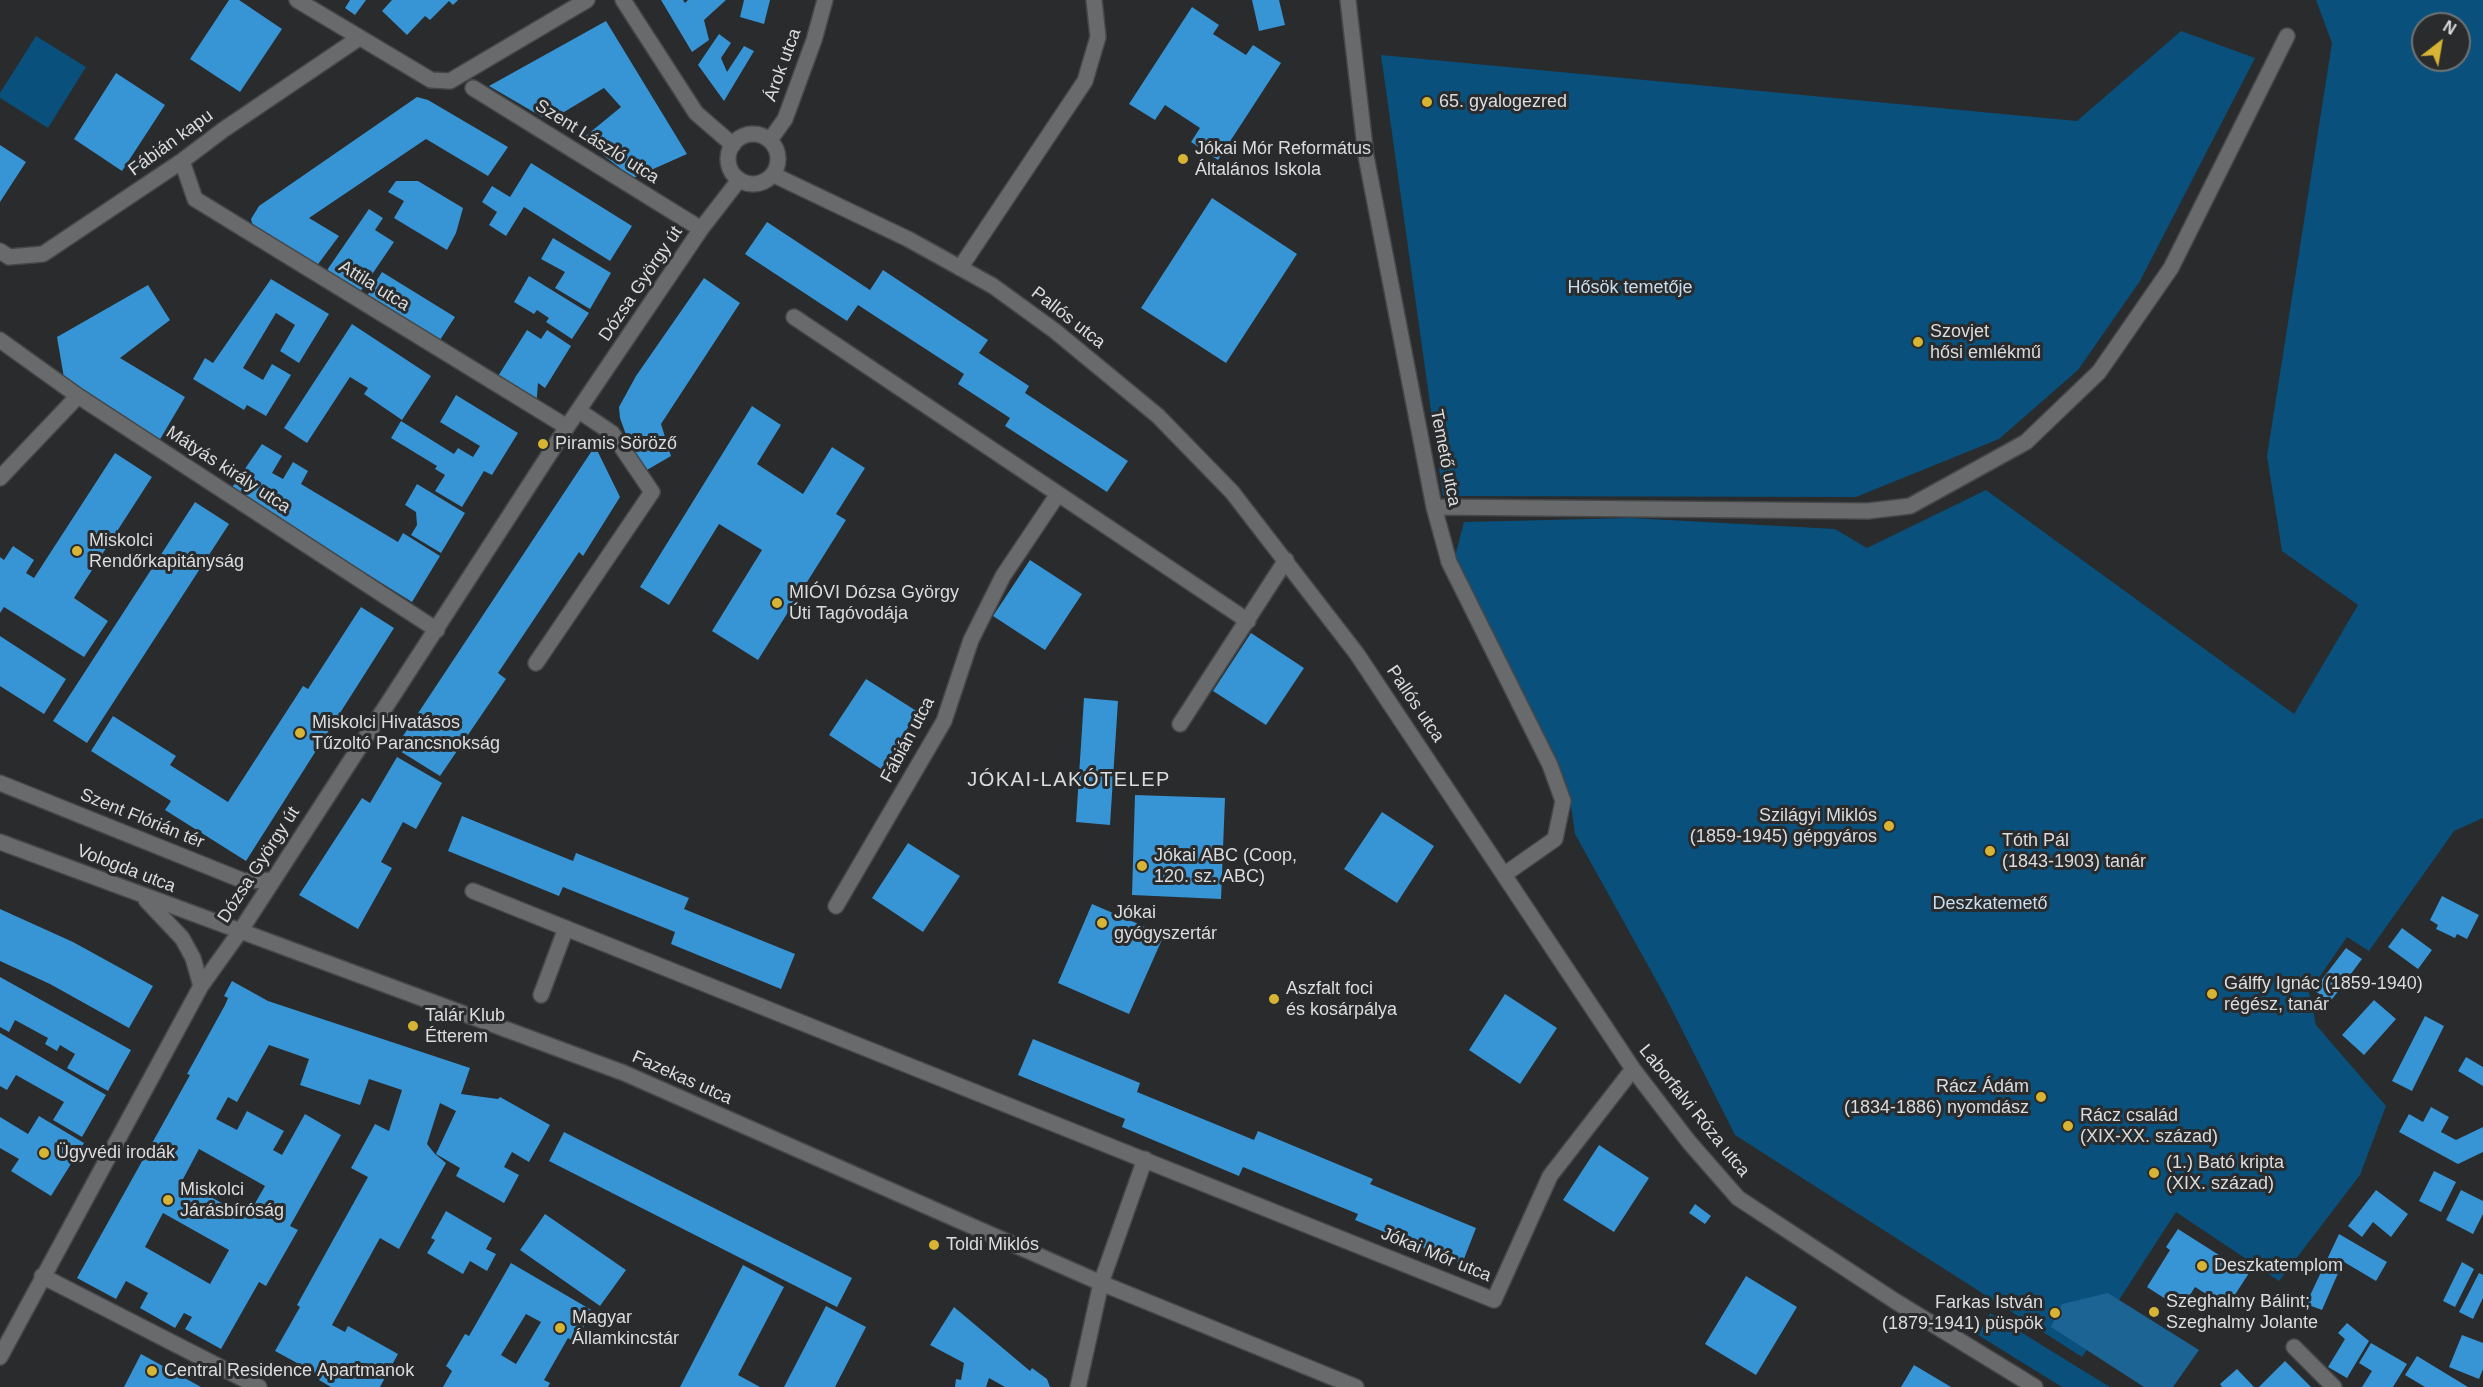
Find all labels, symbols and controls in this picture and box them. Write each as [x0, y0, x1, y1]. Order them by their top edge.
north arrow [2411, 12, 2471, 72]
text: N [2440, 18, 2459, 38]
street label: Árok utca [760, 26, 806, 104]
place label: 65. gyalogezred [1439, 91, 1567, 113]
street label: Szent László utca [531, 95, 663, 189]
marker: 65. gyalogezred [1420, 95, 1434, 109]
street label: Fábián kapu [125, 105, 217, 181]
place label: Jókai Mór Református Általános Iskola [1195, 138, 1371, 180]
marker: Jókai Mór Református Általános Iskola [1176, 152, 1190, 166]
street label: Dózsa György út [595, 222, 687, 346]
street label: Attila utca [335, 256, 413, 316]
park label: Hősök temetője [1567, 277, 1693, 299]
street label: Pallós utca [1027, 282, 1109, 354]
place label: Szovjet hősi emlékmű [1930, 321, 2041, 364]
marker: Szovjet hősi emlékmű [1911, 335, 1925, 349]
street label: Temető utca [1425, 408, 1465, 508]
street label: Mátyás király utca [162, 422, 294, 518]
place label: Piramis Söröző [555, 433, 677, 455]
marker: Piramis Söröző [536, 437, 550, 451]
place label: Miskolci Rendőrkapitányság [89, 530, 244, 572]
marker: Miskolci Rendőrkapitányság [70, 544, 84, 558]
place label: MIÓVI Dózsa György Úti Tagóvodája [789, 582, 959, 624]
marker: MIÓVI Dózsa György Úti Tagóvodája [770, 596, 784, 610]
street label: Pallós utca [1381, 661, 1449, 747]
street label: Fábián utca [876, 693, 940, 787]
place label: Miskolci Hivatásos Tűzoltó Parancsnokság [312, 712, 500, 754]
marker: Miskolci Hivatásos Tűzoltó Parancsnokság [293, 726, 307, 740]
district label: JÓKAI-LAKÓTELEP [967, 768, 1171, 792]
street label: Szent Flórián tér [77, 784, 207, 854]
street label: Dózsa György út [213, 803, 305, 927]
place label: Szilágyi Miklós (1859-1945) gépgyáros [1690, 805, 1877, 848]
marker: Szilágyi Miklós (1859-1945) gépgyáros [1882, 819, 1896, 833]
place label: Tóth Pál (1843-1903) tanár [2002, 830, 2146, 872]
street label: Vologda utca [74, 840, 178, 898]
marker: Tóth Pál (1843-1903) tanár [1983, 844, 1997, 858]
place label: Jókai ABC (Coop, 120. sz. ABC) [1154, 845, 1297, 888]
marker: Jókai ABC (Coop, 120. sz. ABC) [1135, 859, 1149, 873]
park label: Deszkatemető [1932, 893, 2048, 915]
place label: Jókai gyógyszertár [1114, 902, 1217, 944]
marker: Jókai gyógyszertár [1095, 916, 1109, 930]
place label: Gálffy Ignác (1859-1940) régész, tanár [2224, 973, 2423, 1016]
place label: Aszfalt foci és kosárpálya [1286, 978, 1397, 1020]
marker: Gálffy Ignác (1859-1940) régész, tanár [2205, 987, 2219, 1001]
marker: Aszfalt foci és kosárpálya [1267, 992, 1281, 1006]
place label: Talár Klub Étterem [425, 1005, 505, 1048]
marker: Talár Klub Étterem [406, 1019, 420, 1033]
street label: Laborfalvi Róza utca [1634, 1040, 1754, 1182]
street label: Fazekas utca [629, 1046, 735, 1110]
place label: Rácz Ádám (1834-1886) nyomdász [1844, 1076, 2029, 1118]
marker: Rácz Ádám (1834-1886) nyomdász [2034, 1090, 2048, 1104]
place label: Rácz család (XIX-XX. század) [2080, 1105, 2218, 1148]
marker: Rácz család (XIX-XX. század) [2061, 1119, 2075, 1133]
place label: Ügyvédi irodák [56, 1142, 175, 1164]
marker: Ügyvédi irodák [37, 1146, 51, 1160]
place label: (1.) Bató kripta (XIX. század) [2166, 1152, 2284, 1194]
marker: (1.) Bató kripta (XIX. század) [2147, 1166, 2161, 1180]
place label: Miskolci Járásbíróság [180, 1179, 284, 1222]
marker: Miskolci Járásbíróság [161, 1193, 175, 1207]
street label: Jókai Mór utca [1378, 1223, 1494, 1287]
place label: Toldi Miklós [946, 1234, 1039, 1256]
marker: Toldi Miklós [927, 1238, 941, 1252]
place label: Deszkatemplom [2214, 1255, 2343, 1277]
marker: Deszkatemplom [2195, 1259, 2209, 1273]
place label: Szeghalmy Bálint; Szeghalmy Jolante [2166, 1291, 2318, 1334]
place label: Farkas István (1879-1941) püspök [1882, 1292, 2043, 1334]
marker: Szeghalmy Bálint; Szeghalmy Jolante [2147, 1305, 2161, 1319]
marker: Farkas István (1879-1941) püspök [2048, 1306, 2062, 1320]
place label: Magyar Államkincstár [572, 1307, 679, 1350]
marker: Magyar Államkincstár [553, 1321, 567, 1335]
place label: Central Residence Apartmanok [164, 1360, 414, 1382]
marker: Central Residence Apartmanok [145, 1364, 159, 1378]

